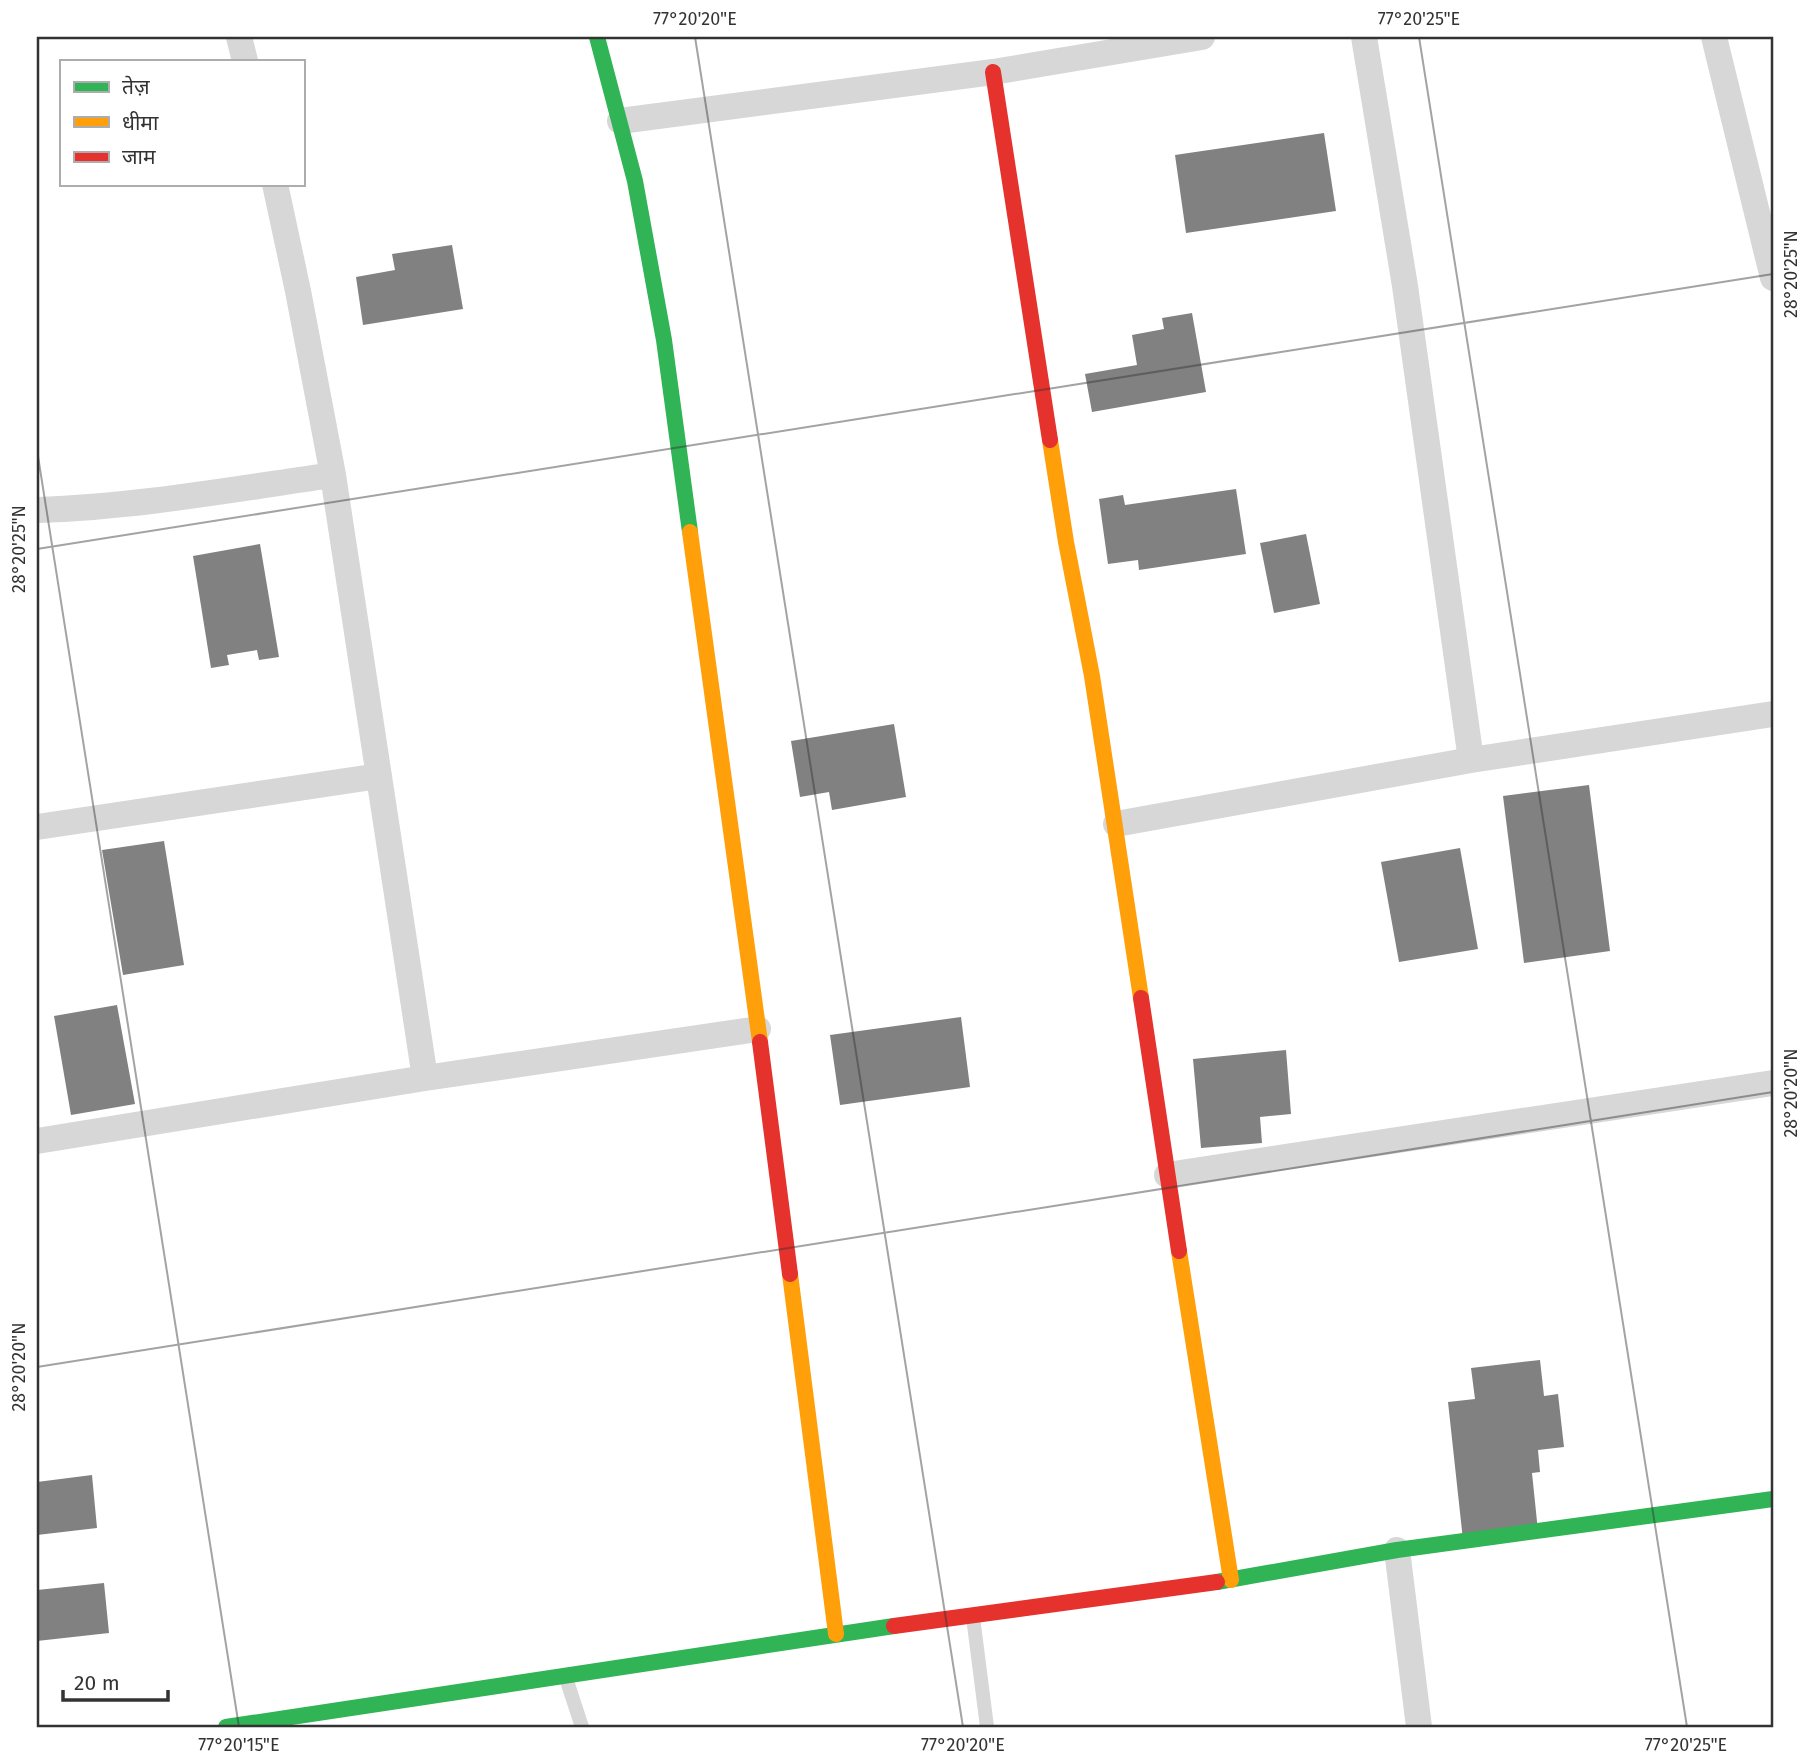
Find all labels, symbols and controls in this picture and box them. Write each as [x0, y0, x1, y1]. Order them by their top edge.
text: 77°20'20"E [653, 8, 737, 30]
text: 77°20'25"E [1378, 8, 1460, 30]
legend [60, 60, 304, 186]
text: तेज़ [122, 74, 150, 100]
text: धीमा [122, 110, 159, 136]
text: जाम [122, 144, 156, 170]
text: 28°20'25"N [1780, 230, 1802, 318]
text: 28°20'25"N [8, 505, 30, 593]
text: 28°20'20"N [1780, 1048, 1802, 1138]
text: 28°20'20"N [8, 1322, 30, 1412]
scale bar [63, 1659, 168, 1703]
text: 20 m [74, 1670, 120, 1696]
text: 77°20'15"E [198, 1734, 280, 1756]
text: 77°20'20"E [921, 1734, 1005, 1756]
text: 77°20'25"E [1645, 1734, 1727, 1756]

